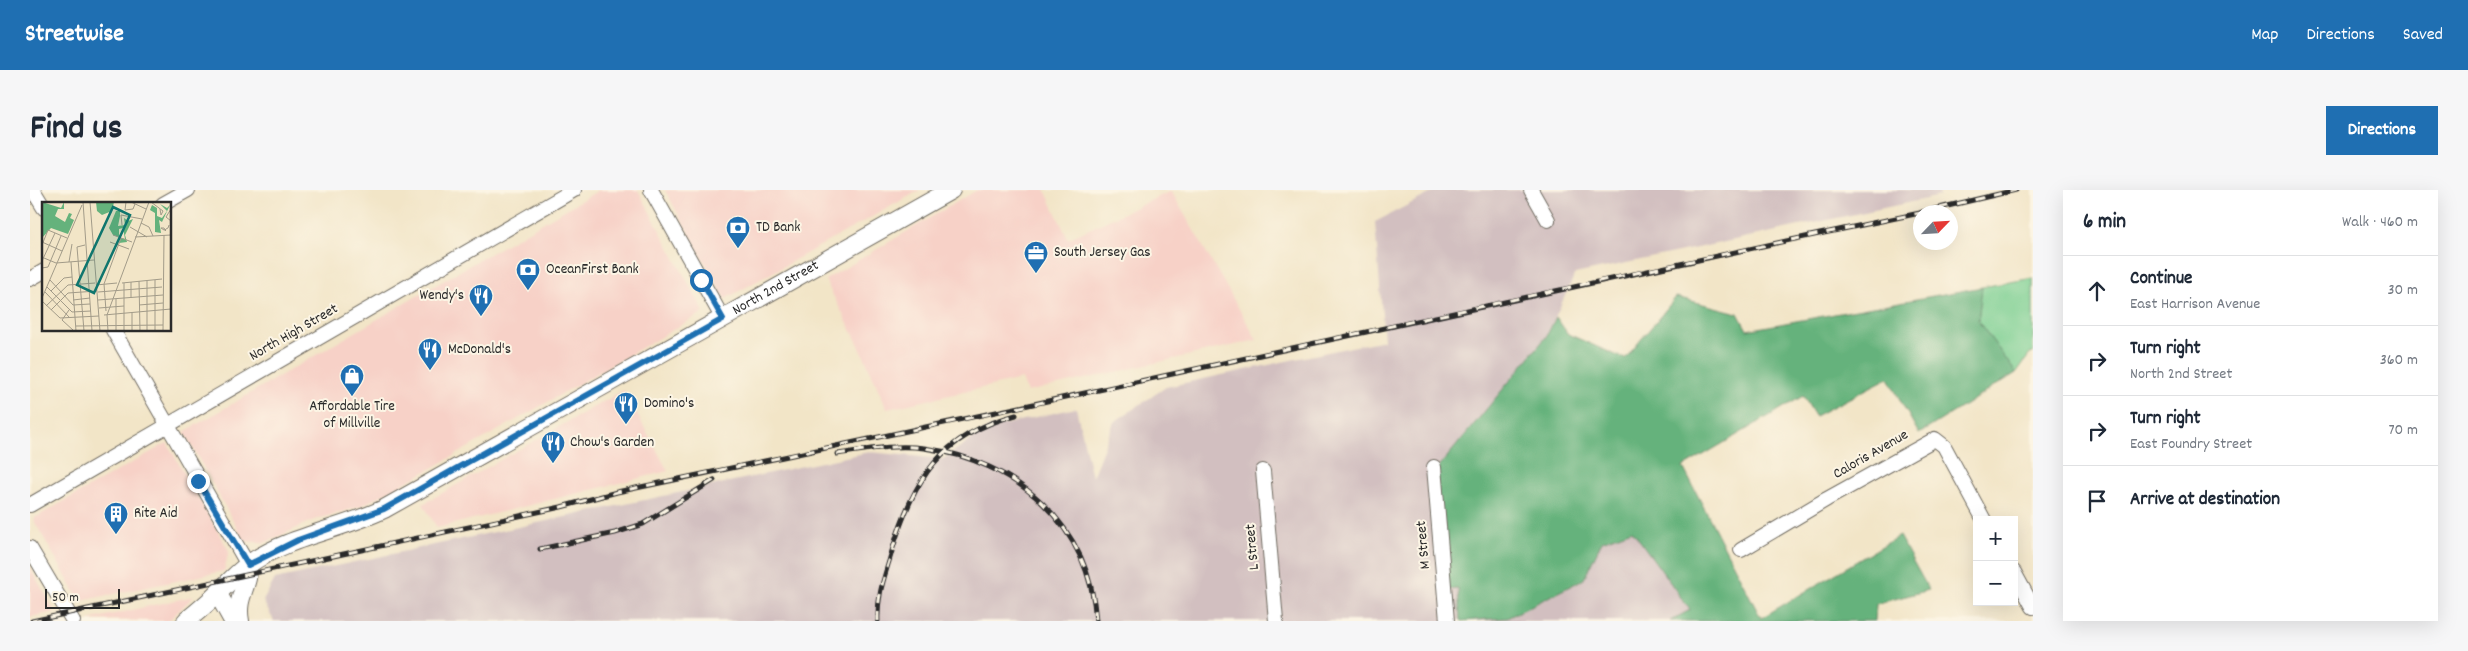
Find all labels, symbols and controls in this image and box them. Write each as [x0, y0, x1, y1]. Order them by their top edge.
text: Streetwise [25, 18, 124, 52]
text: Map [2251, 23, 2278, 48]
text: Directions [2306, 23, 2375, 48]
text: Saved [2403, 23, 2443, 48]
text: Find us [30, 105, 122, 155]
button: Directions [2326, 106, 2438, 155]
inset map [42, 202, 171, 331]
north arrow [1913, 205, 1958, 250]
text: 6 min [2083, 208, 2126, 238]
text: Walk · 460 m [2342, 211, 2418, 234]
bank icon: TD Bank [725, 215, 751, 249]
place label: TD Bank [756, 217, 800, 239]
office icon: South Jersey Gas [1023, 240, 1049, 274]
place label: South Jersey Gas [1054, 242, 1151, 264]
street label: North 2nd Street [729, 255, 824, 322]
bank icon: OceanFirst Bank [515, 257, 541, 291]
place label: OceanFirst Bank [546, 259, 639, 281]
text: Continue [2130, 266, 2192, 293]
route start [690, 269, 713, 292]
icon: ahead [2083, 277, 2111, 305]
text: 30 m [2388, 279, 2418, 302]
restaurant icon: Wendy's [468, 283, 494, 317]
place label: Wendy's [419, 285, 464, 307]
text: East Harrison Avenue [2130, 293, 2260, 316]
street label: North High Street [246, 298, 343, 367]
text: Turn right [2130, 336, 2201, 363]
restaurant icon: McDonald's [417, 337, 443, 371]
place label: McDonald's [448, 339, 511, 361]
icon: right [2083, 347, 2111, 375]
text: 360 m [2380, 349, 2418, 372]
shop icon: Affordable Tire of Millville [339, 363, 365, 397]
text: North 2nd Street [2130, 363, 2232, 386]
restaurant icon: Domino's [613, 391, 639, 425]
place label: Domino's [644, 393, 694, 415]
place label: Affordable Tire of Millville [309, 396, 395, 435]
text: Turn right [2130, 406, 2201, 433]
icon: right [2083, 417, 2111, 445]
text: 70 m [2388, 419, 2418, 442]
street label: Caloris Avenue [1829, 424, 1913, 485]
restaurant icon: Chow's Garden [540, 430, 566, 464]
place label: Chow's Garden [570, 432, 654, 454]
text: East Foundry Street [2130, 433, 2252, 456]
route end [187, 470, 210, 493]
icon: arrive [2083, 487, 2111, 515]
text: Arrive at destination [2130, 487, 2280, 514]
building icon: Rite Aid [103, 501, 129, 535]
place label: Rite Aid [134, 503, 178, 525]
map controls [1973, 516, 2018, 606]
button: + [1973, 516, 2018, 561]
street label: M Street [1411, 519, 1437, 570]
street label: L Street [1240, 523, 1266, 571]
button: − [1973, 561, 2018, 606]
scale bar [45, 586, 120, 609]
text: 50 m [52, 588, 79, 608]

